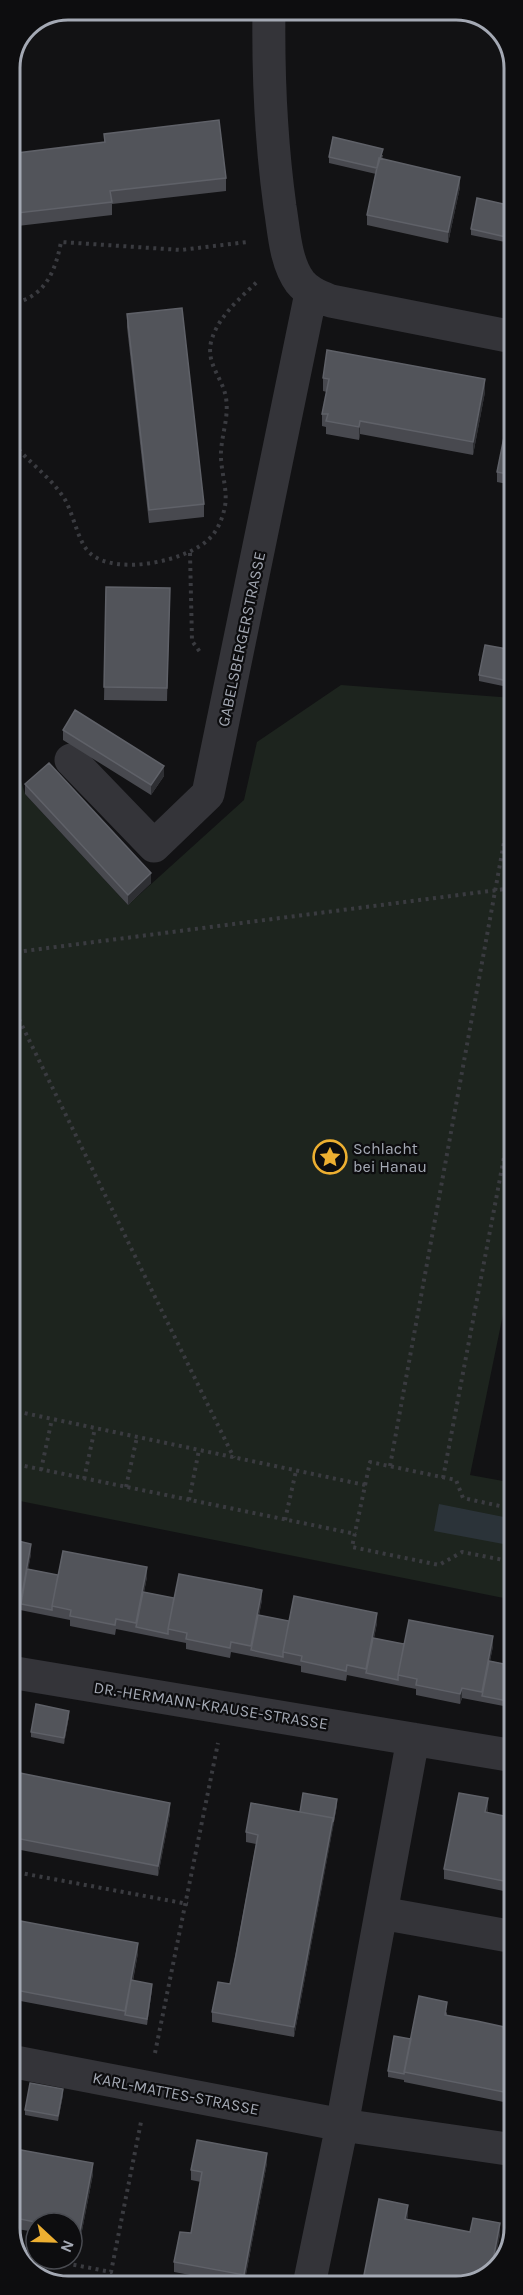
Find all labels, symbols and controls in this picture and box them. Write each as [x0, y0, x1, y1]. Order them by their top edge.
street label: GABELSBERGERSTRASSE [214, 550, 269, 728]
place icon: Schlacht bei Hanau [312, 1139, 348, 1175]
place label: Schlacht bei Hanau [353, 1139, 427, 1176]
street label: DR.-HERMANN-KRAUSE-STRASSE [92, 1678, 329, 1733]
street label: KARL-MATTES-STRASSE [91, 2068, 261, 2119]
north arrow [24, 2211, 84, 2271]
text: N [56, 2238, 78, 2255]

